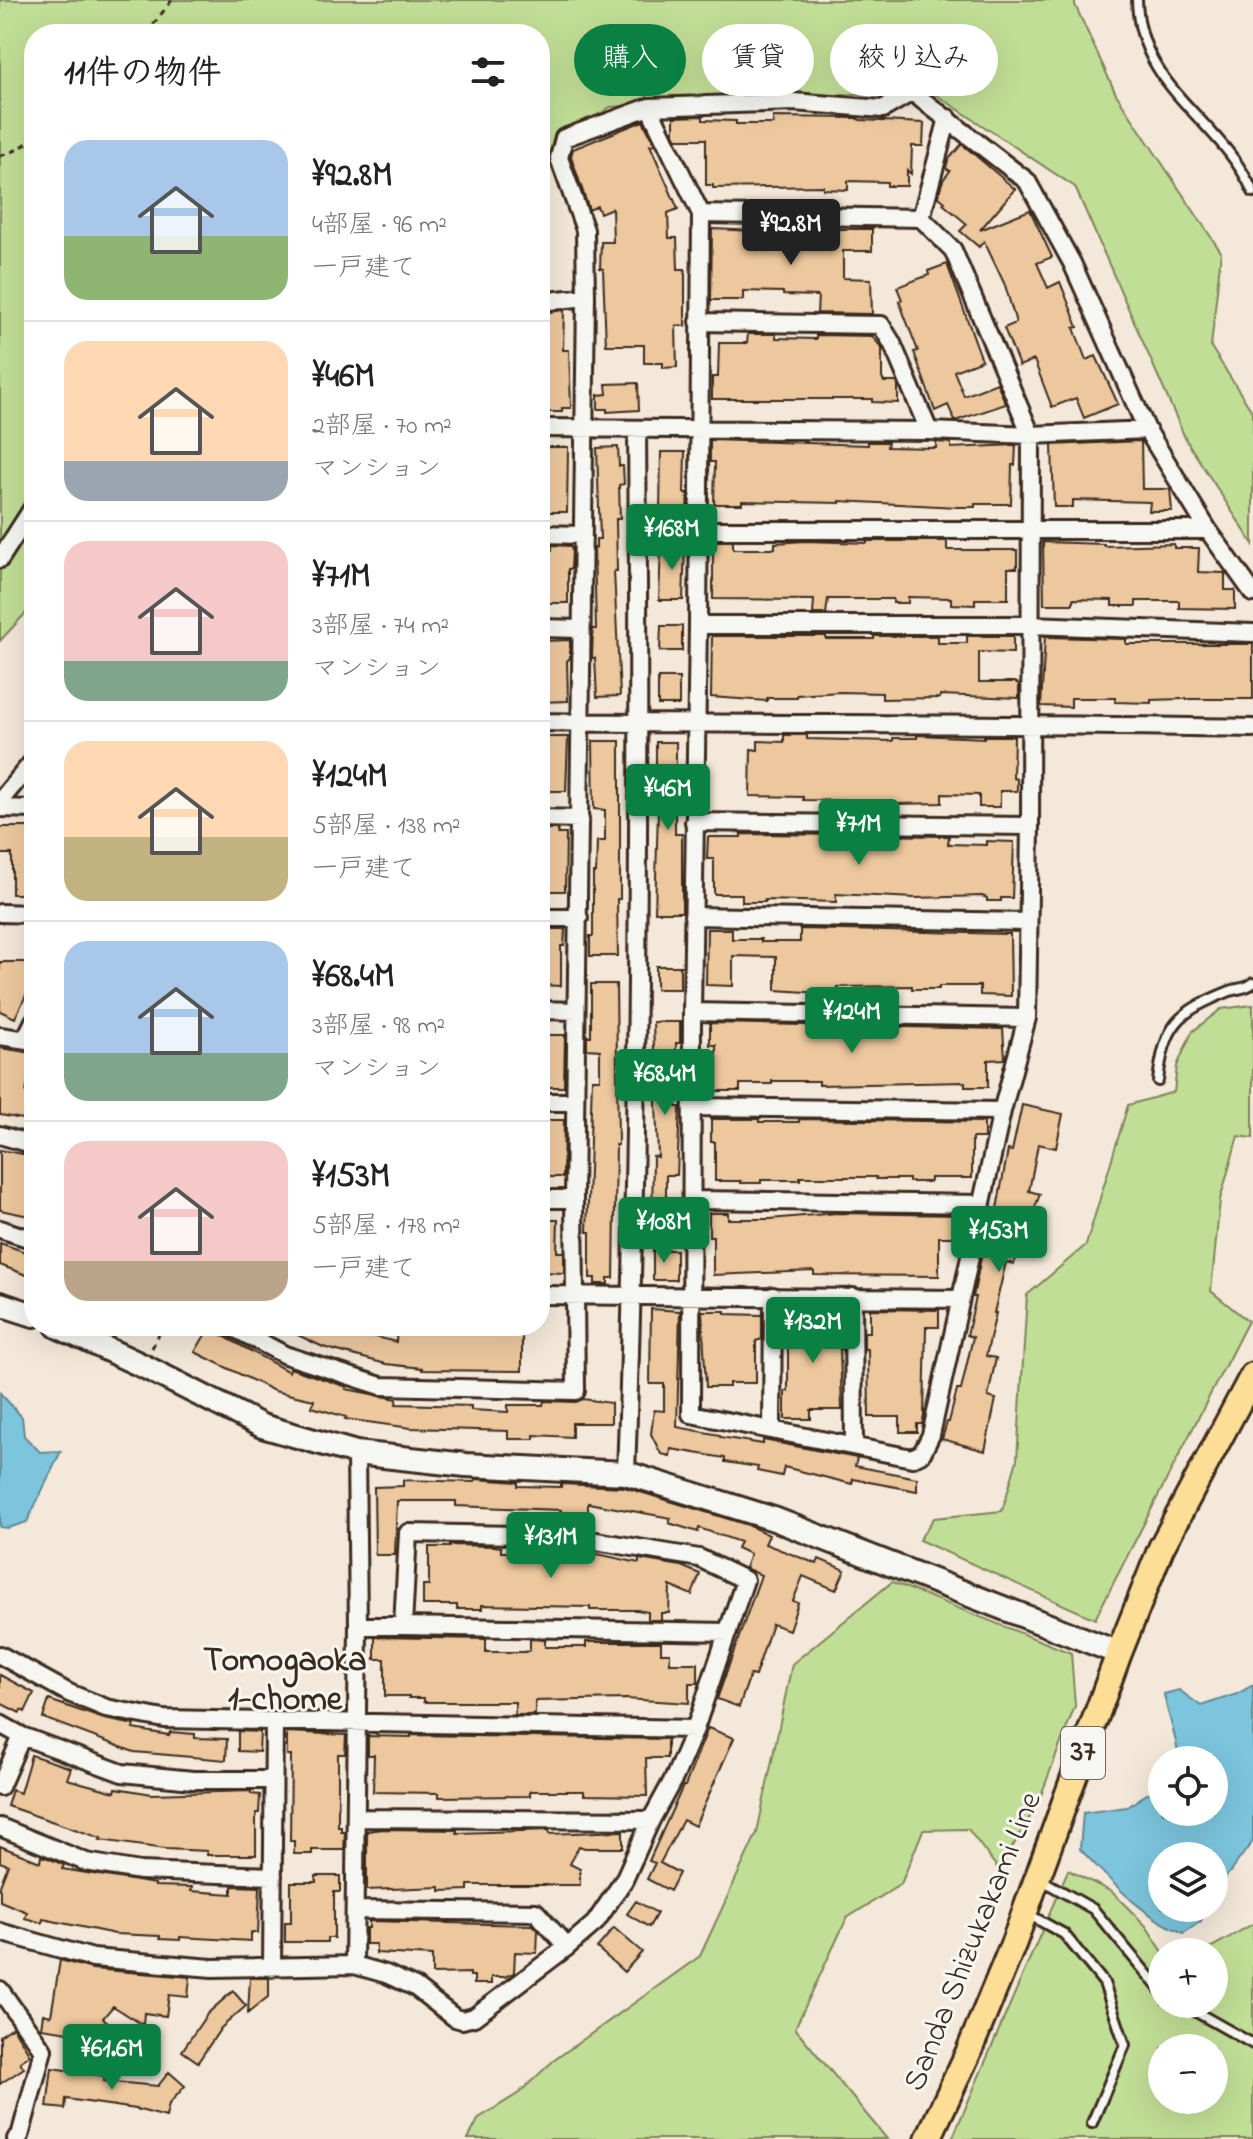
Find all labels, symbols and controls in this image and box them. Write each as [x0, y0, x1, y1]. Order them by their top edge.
chip: 購入 [574, 24, 686, 96]
chip: 賃貸 [702, 24, 814, 96]
chip: 絞り込み [830, 24, 998, 96]
text: 11件の物件 [64, 50, 222, 100]
icon: filters [466, 50, 510, 94]
text: ¥92.8M [312, 152, 393, 202]
icon: home [128, 172, 224, 268]
pin: ¥92.8M [726, 199, 856, 267]
text: ¥92.8M [760, 206, 822, 244]
text: 4部屋 · 96 m² [312, 207, 447, 245]
text: 一戸建て [312, 250, 416, 288]
text: ¥46M [312, 353, 375, 403]
icon: home [128, 373, 224, 469]
text: 2部屋 · 70 m² [312, 408, 452, 446]
text: マンション [312, 451, 441, 489]
pin: ¥168M [616, 504, 728, 572]
text: ¥168M [644, 511, 700, 549]
text: ¥71M [312, 553, 371, 603]
icon: home [128, 573, 224, 669]
text: 3部屋 · 74 m² [312, 608, 449, 646]
text: マンション [312, 651, 441, 689]
text: ¥124M [312, 753, 388, 803]
pin: ¥46M [621, 764, 715, 832]
text: ¥46M [644, 771, 692, 809]
icon: home [128, 773, 224, 869]
pin: ¥71M [812, 799, 906, 867]
text: ¥71M [837, 806, 881, 844]
text: 5部屋 · 138 m² [312, 808, 461, 846]
text: 一戸建て [312, 851, 416, 889]
text: ¥68.4M [312, 953, 395, 1003]
icon: home [128, 973, 224, 1069]
pin: ¥124M [796, 987, 908, 1055]
text: ¥124M [823, 994, 881, 1032]
text: 3部屋 · 98 m² [312, 1008, 445, 1046]
pin: ¥68.4M [600, 1049, 730, 1117]
text: マンション [312, 1051, 441, 1089]
text: ¥68.4M [633, 1056, 697, 1094]
text: ¥153M [312, 1153, 390, 1203]
icon: home [128, 1173, 224, 1269]
pin: ¥108M [608, 1197, 720, 1265]
text: ¥108M [636, 1204, 692, 1242]
pin: ¥153M [943, 1206, 1055, 1274]
text: 5部屋 · 178 m² [312, 1208, 461, 1246]
text: ¥153M [969, 1213, 1029, 1251]
text: 一戸建て [312, 1251, 416, 1289]
pin: ¥132M [757, 1297, 869, 1365]
text: ¥132M [784, 1304, 842, 1342]
pin: ¥131M [495, 1512, 607, 1580]
text: ¥131M [524, 1519, 578, 1557]
district label: Tomogaoka 1-chome [203, 1637, 367, 1726]
road number: 37 [1061, 1727, 1105, 1779]
map controls [1148, 1746, 1228, 2114]
button: locate [1148, 1746, 1228, 1826]
street label: Sanda Shizukakami Line [892, 1785, 1056, 2099]
button: layers [1148, 1842, 1228, 1922]
button: + [1148, 1938, 1228, 2018]
pin: ¥61.6M [47, 2024, 177, 2092]
text: ¥61.6M [81, 2031, 143, 2069]
button: − [1148, 2034, 1228, 2114]

